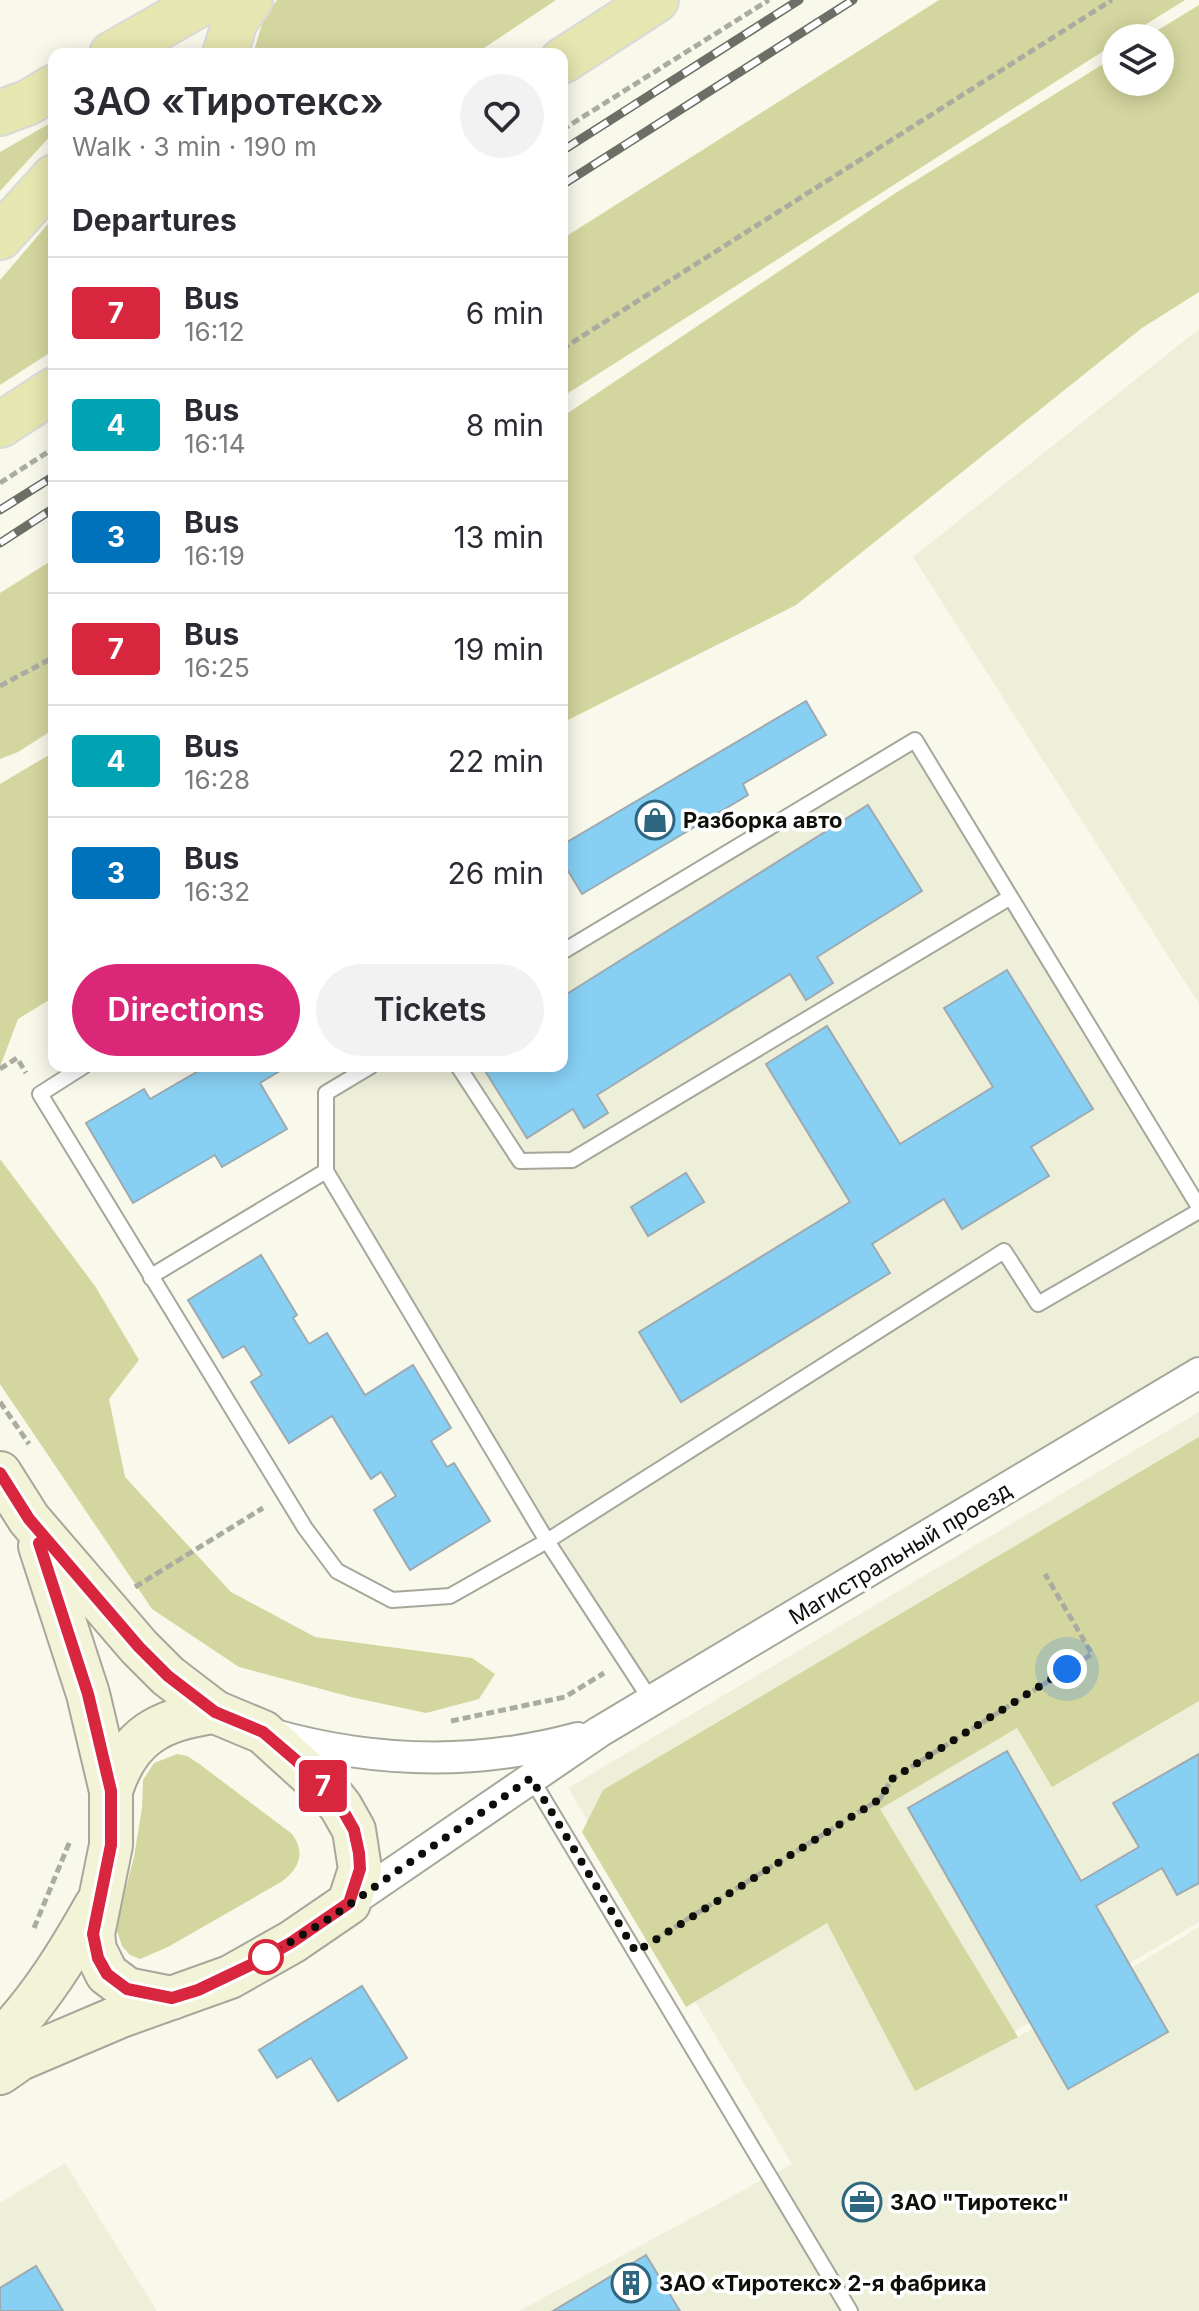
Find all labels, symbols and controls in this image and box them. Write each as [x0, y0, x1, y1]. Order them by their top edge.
map controls [1102, 24, 1174, 96]
button: layers [1102, 24, 1174, 96]
button: heart [460, 74, 544, 158]
text: ЗАО «Тиротекс» [72, 78, 384, 124]
text: Walk · 3 min · 190 m [72, 131, 317, 162]
text: Departures [72, 202, 237, 238]
text: Bus [184, 280, 239, 316]
text: 6 min [466, 295, 544, 331]
text: 7 [108, 296, 124, 330]
text: 16:12 [184, 316, 245, 347]
text: Bus [184, 392, 239, 428]
text: 8 min [466, 407, 544, 443]
text: 4 [107, 408, 125, 442]
text: 16:14 [184, 428, 246, 459]
text: Bus [184, 504, 239, 540]
text: 13 min [454, 519, 544, 555]
text: 3 [107, 520, 125, 554]
text: 16:19 [184, 540, 245, 571]
text: Bus [184, 616, 239, 652]
text: 19 min [453, 631, 544, 667]
text: 7 [108, 632, 124, 666]
text: 16:25 [184, 652, 250, 683]
text: Bus [184, 728, 239, 764]
text: 22 min [448, 743, 544, 779]
text: 4 [107, 744, 125, 778]
text: 16:28 [184, 764, 250, 795]
shop icon: Разборка авто [634, 799, 676, 841]
place label: Разборка авто [683, 807, 842, 833]
text: Bus [184, 840, 239, 876]
text: 26 min [447, 855, 544, 891]
text: 3 [107, 856, 125, 890]
text: 16:32 [184, 876, 250, 907]
button: Directions [72, 964, 300, 1056]
button: Tickets [316, 964, 544, 1056]
street label: Магистральный проезд [784, 1476, 1016, 1630]
your location [1047, 1649, 1087, 1689]
line badge: 7 [297, 1760, 349, 1812]
text: 7 [315, 1769, 331, 1803]
unlabelled marker [249, 1940, 283, 1974]
office icon: ЗАО "Тиротекс" [841, 2181, 883, 2223]
place label: ЗАО "Тиротекс" [890, 2189, 1069, 2215]
building icon: ЗАО «Тиротекс» 2-я фабрика [610, 2262, 652, 2304]
place label: ЗАО «Тиротекс» 2-я фабрика [659, 2270, 987, 2296]

